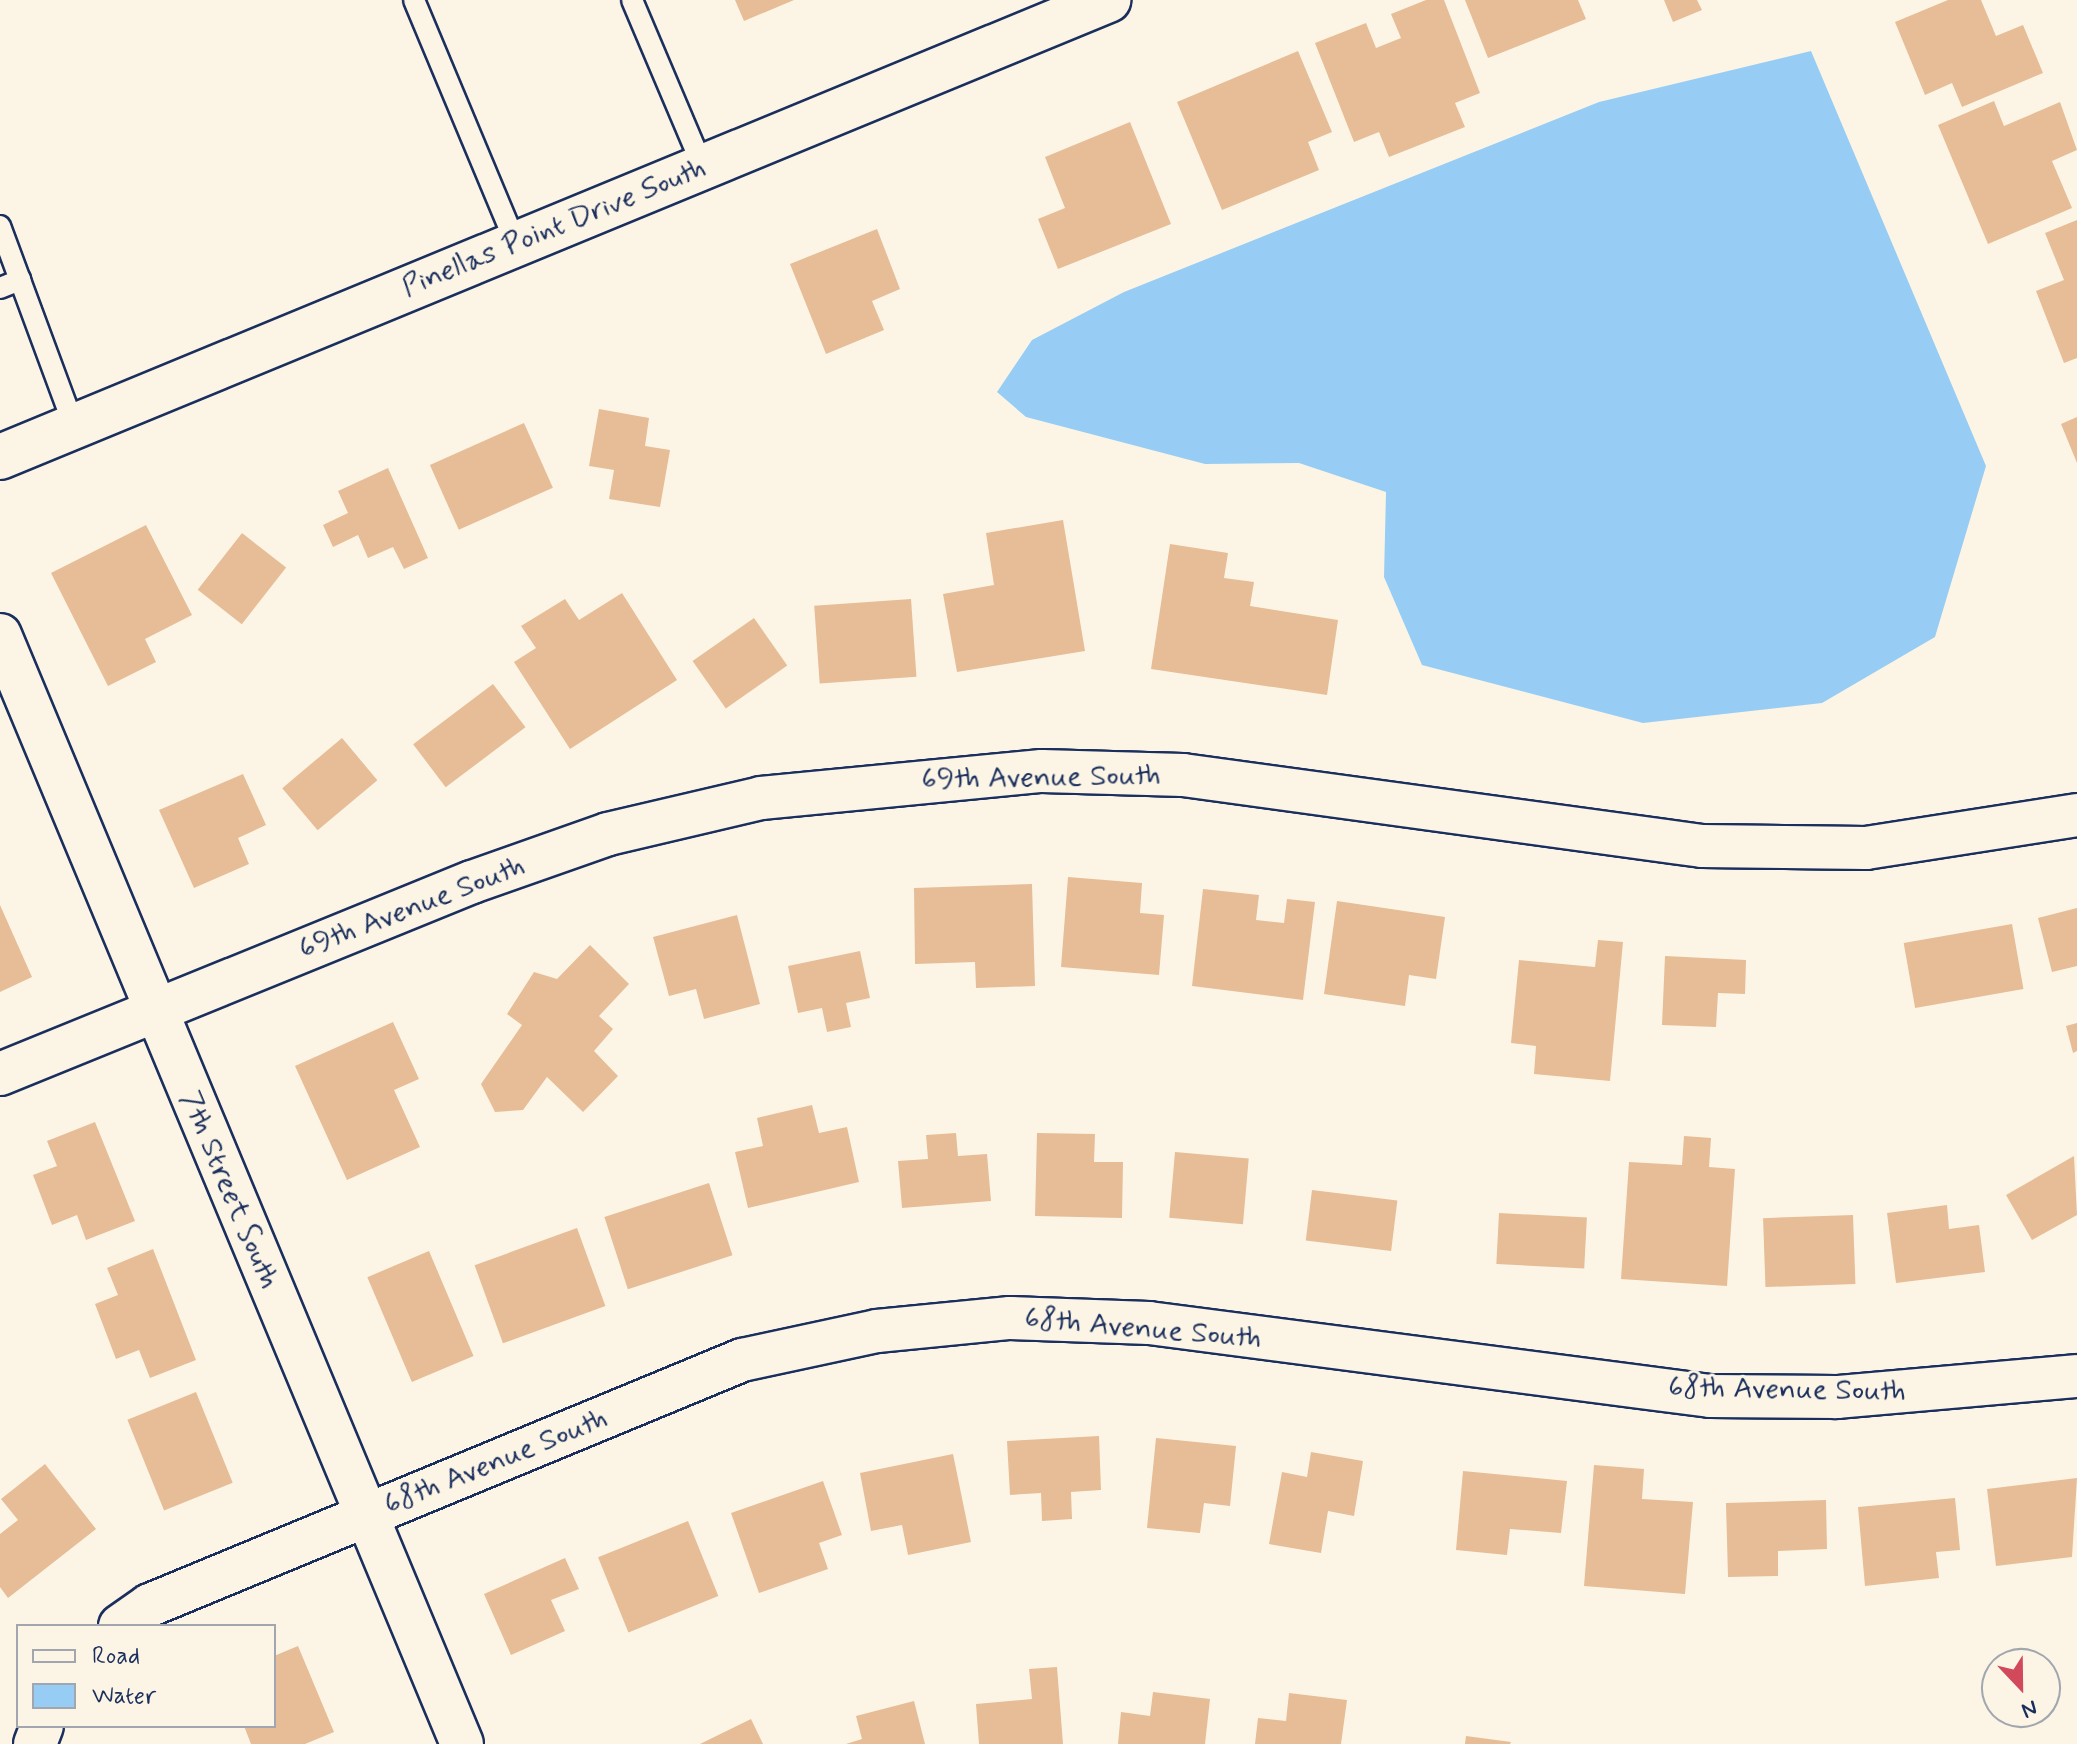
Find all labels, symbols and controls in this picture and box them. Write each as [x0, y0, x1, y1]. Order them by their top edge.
street label: Pinellas Point Drive South [399, 152, 709, 304]
street label: 69th Avenue South [924, 758, 1158, 798]
street label: 69th Avenue South [296, 849, 528, 967]
street label: 7th Street South [171, 1086, 287, 1294]
street label: 68th Avenue South [1026, 1301, 1260, 1357]
street label: 68th Avenue South [1670, 1370, 1904, 1410]
street label: 68th Avenue South [381, 1402, 611, 1522]
legend [16, 1624, 276, 1728]
text: Road [92, 1641, 140, 1672]
north arrow [1981, 1648, 2061, 1728]
text: Water [92, 1681, 156, 1712]
text: N [2017, 1693, 2041, 1724]

